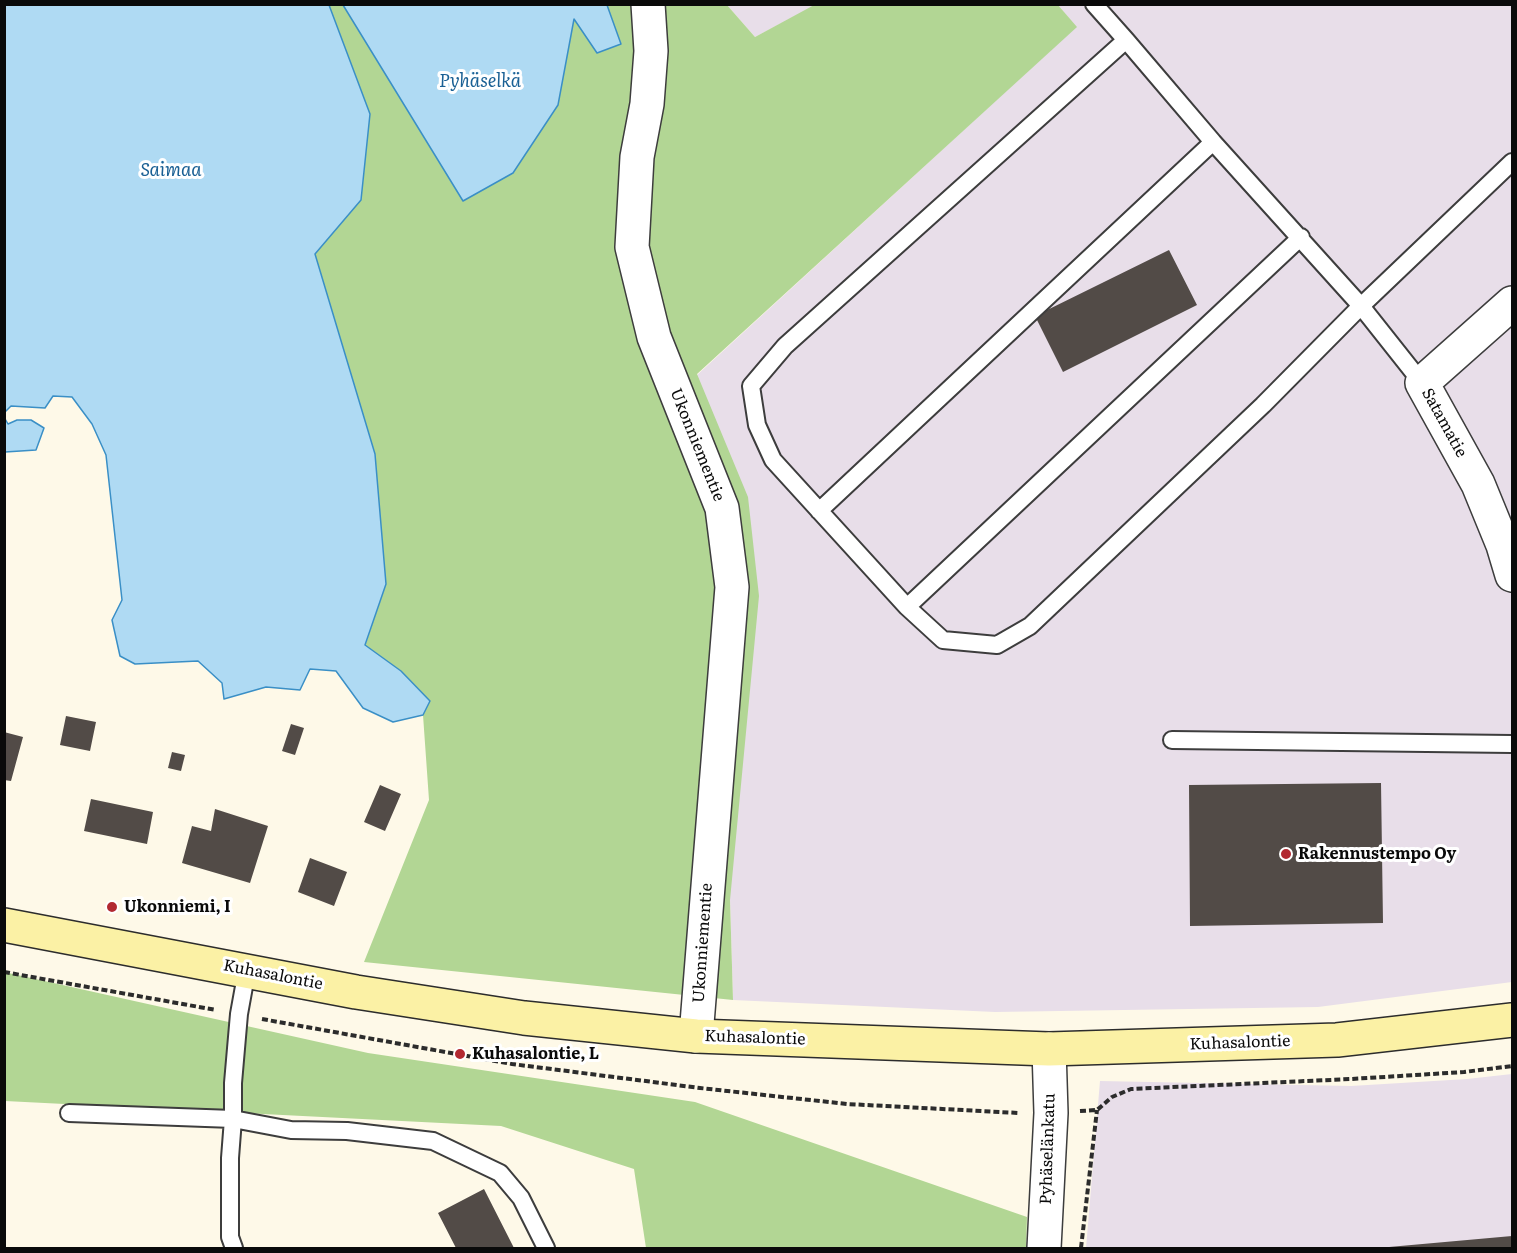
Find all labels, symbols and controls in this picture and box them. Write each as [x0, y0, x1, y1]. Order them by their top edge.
water label: Pyhäselkä [439, 71, 521, 93]
water label: Saimaa [141, 160, 201, 182]
street label: Satamatie [1417, 385, 1471, 461]
street label: Ukonniementie [666, 386, 728, 504]
place label: Rakennustempo Oy [1298, 844, 1456, 864]
marker: Rakennustempo Oy [1279, 847, 1293, 861]
street label: Ukonniementie [689, 882, 717, 1004]
place label: Ukonniemi, I [124, 897, 231, 917]
marker: Ukonniemi, I [105, 900, 119, 914]
street label: Kuhasalontie [222, 956, 324, 994]
street label: Kuhasalontie [704, 1027, 806, 1049]
street label: Kuhasalontie [1189, 1032, 1291, 1054]
place label: Kuhasalontie, L [472, 1044, 599, 1064]
marker: Kuhasalontie, L [453, 1047, 467, 1061]
street label: Pyhäselänkatu [1036, 1093, 1060, 1205]

